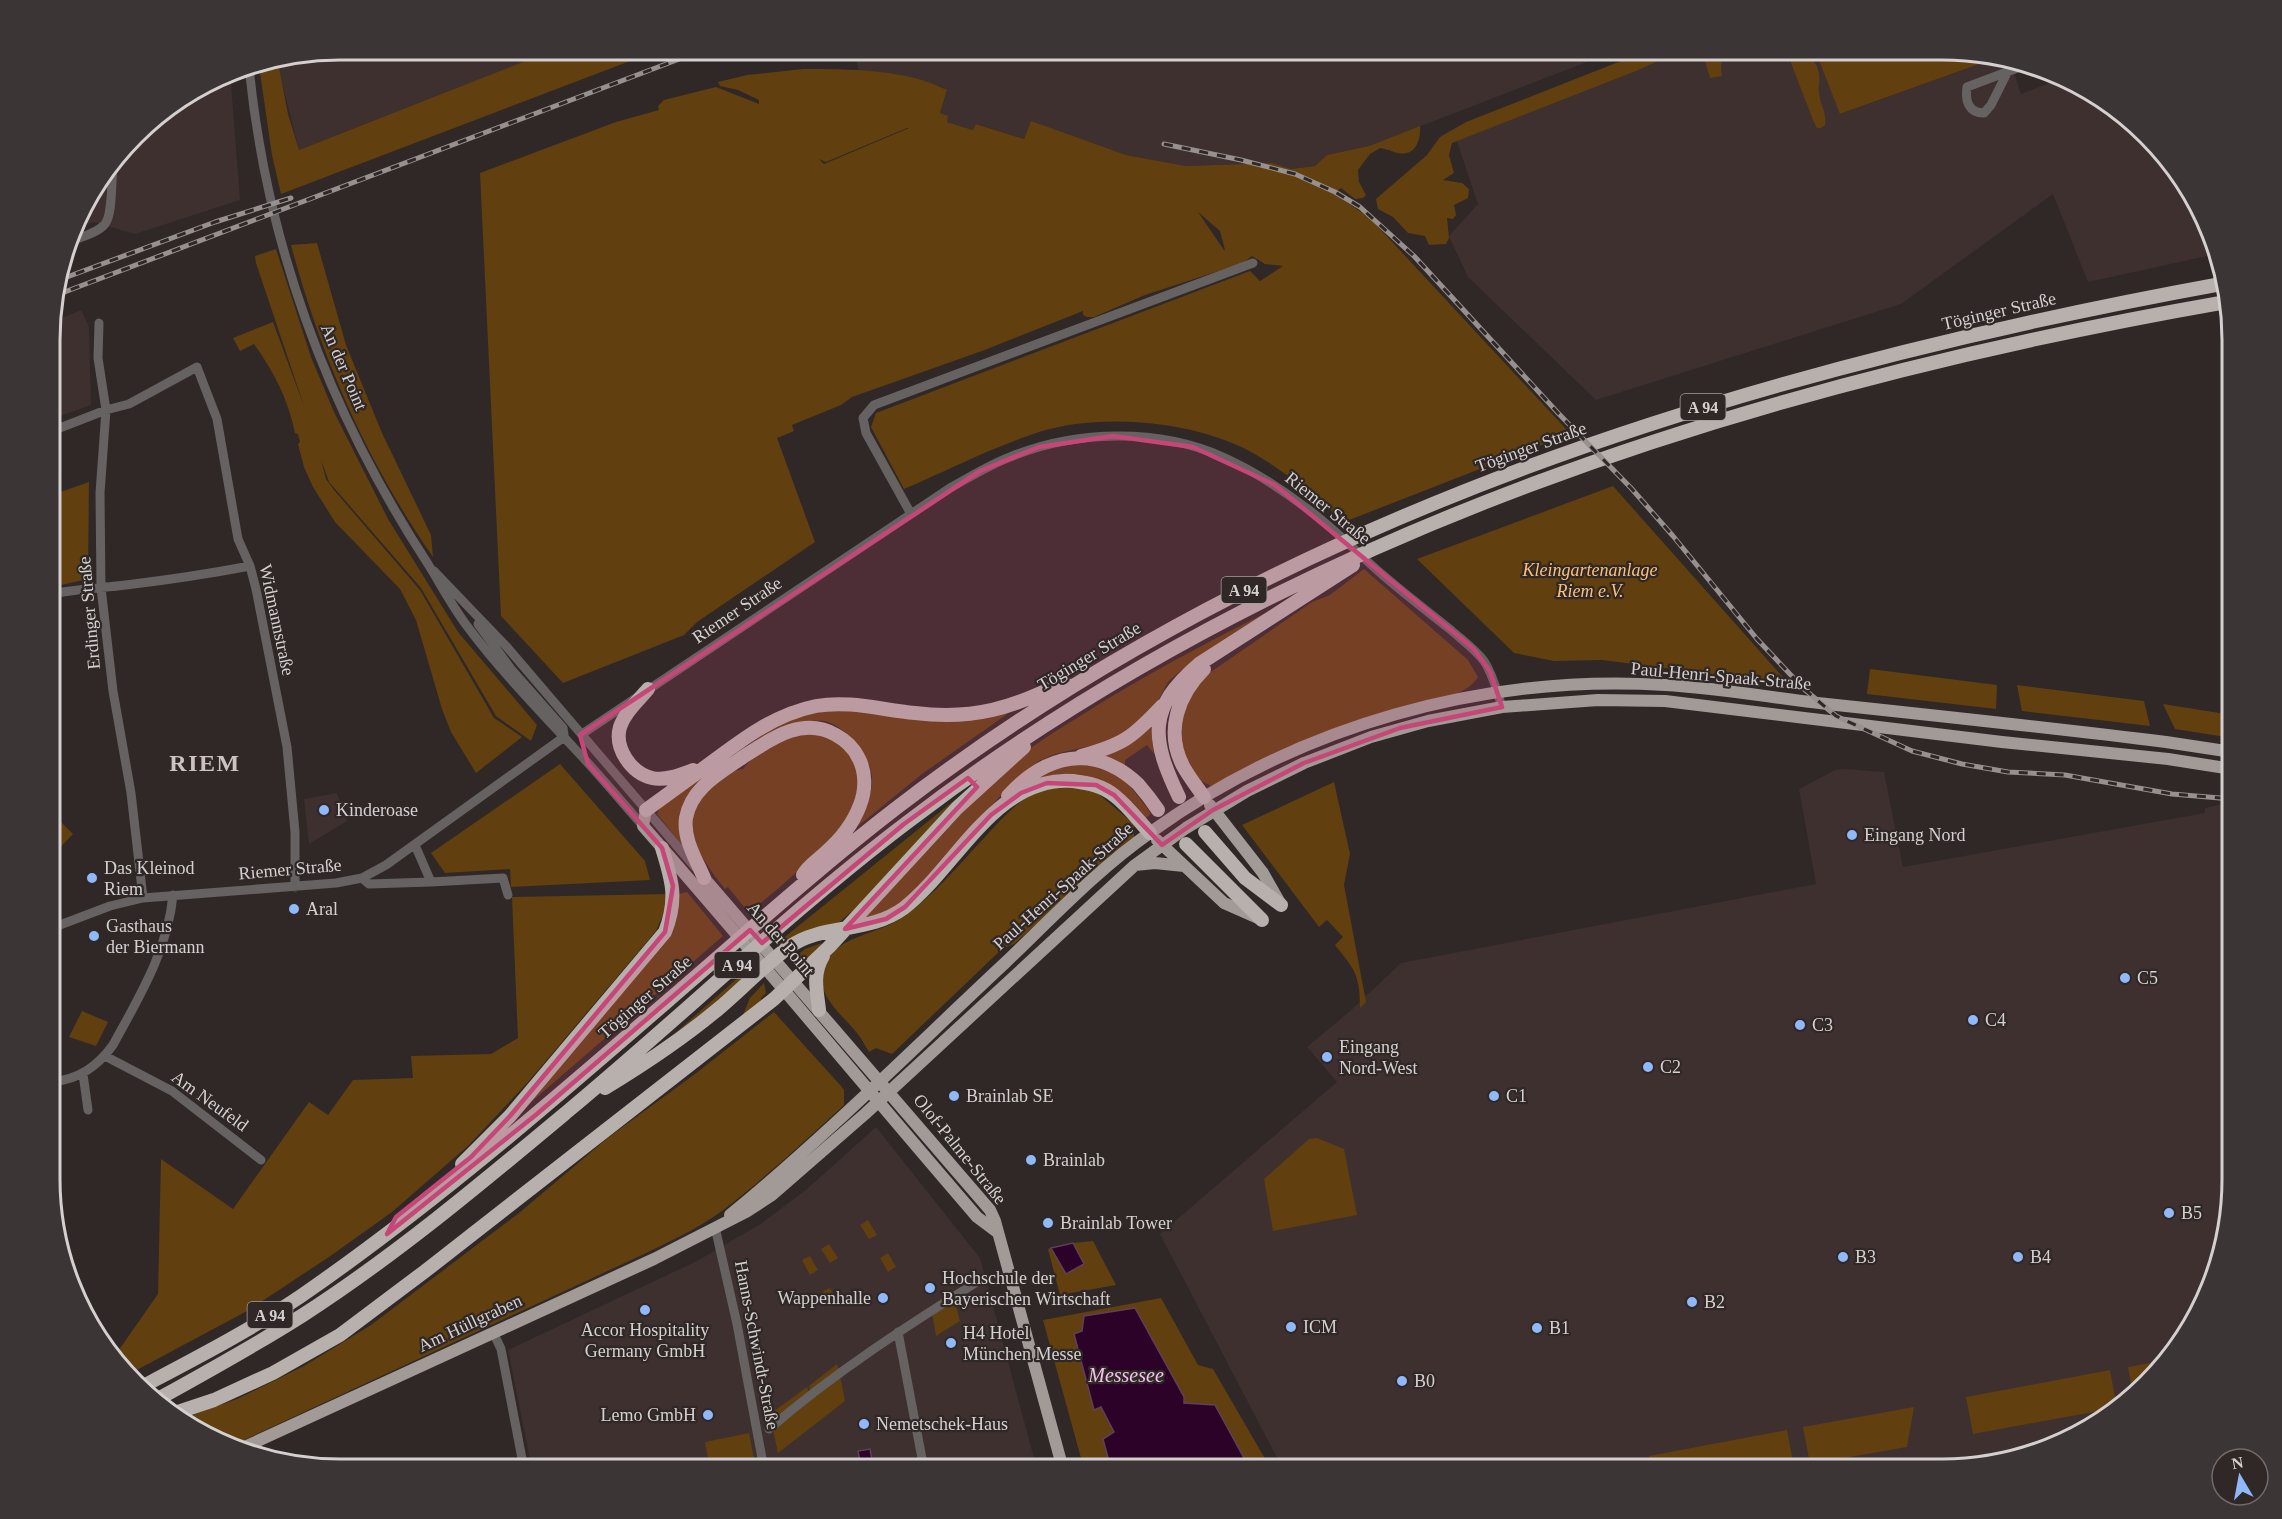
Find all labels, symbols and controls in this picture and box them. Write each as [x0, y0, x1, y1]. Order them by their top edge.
street label: Töginger Straße [1940, 288, 2058, 334]
street label: An der Point [317, 321, 371, 413]
road number: A 94 [1680, 394, 1726, 420]
street label: Töginger Straße [1473, 418, 1589, 476]
street label: Riemer Straße [1282, 468, 1375, 548]
street label: Erdinger Straße [74, 556, 104, 670]
park label: Kleingartenanlage Riem e.V. [1522, 560, 1658, 601]
street label: Widmannstraße [255, 563, 299, 677]
street label: Riemer Straße [689, 573, 785, 647]
road number: A 94 [1222, 577, 1266, 603]
street label: Töginger Straße [1034, 617, 1144, 695]
street label: Paul-Henri-Spaak-Straße [1630, 658, 1812, 694]
district label: RIEM [169, 750, 241, 776]
place label: Kinderoase [336, 800, 418, 820]
marker: Kinderoase [317, 803, 331, 817]
street label: Paul-Henri-Spaak-Straße [989, 818, 1137, 954]
place label: Eingang Nord [1864, 825, 1965, 845]
marker: Eingang Nord [1845, 828, 1859, 842]
street label: Riemer Straße [238, 855, 342, 883]
place label: Das Kleinod Riem [104, 858, 194, 899]
marker: Das Kleinod Riem [85, 871, 99, 885]
street label: An der Point [743, 898, 819, 980]
place label: Aral [306, 899, 338, 919]
marker: Aral [287, 902, 301, 916]
place label: Gasthaus der Biermann [106, 916, 204, 957]
marker: Gasthaus der Biermann [87, 929, 101, 943]
street label: Töginger Straße [594, 951, 696, 1043]
road number: A 94 [714, 952, 760, 978]
place label: C5 [2137, 968, 2158, 988]
marker: C5 [2118, 971, 2132, 985]
place label: C4 [1985, 1010, 2006, 1030]
marker: C4 [1966, 1013, 1980, 1027]
place label: C3 [1812, 1015, 1833, 1035]
marker: C3 [1793, 1018, 1807, 1032]
place label: Eingang Nord-West [1339, 1037, 1418, 1078]
marker: Eingang Nord-West [1320, 1050, 1334, 1064]
place label: C2 [1660, 1057, 1681, 1077]
marker: C2 [1641, 1060, 1655, 1074]
street label: Am Neufeld [168, 1067, 252, 1135]
place label: Brainlab SE [966, 1086, 1054, 1106]
place label: C1 [1506, 1086, 1527, 1106]
marker: Brainlab SE [947, 1089, 961, 1103]
marker: C1 [1487, 1089, 1501, 1103]
street label: Olof-Palme-Straße [909, 1090, 1011, 1208]
place label: Brainlab [1043, 1150, 1105, 1170]
marker: Brainlab [1024, 1153, 1038, 1167]
place label: B5 [2181, 1203, 2202, 1223]
marker: B5 [2162, 1206, 2176, 1220]
place label: Brainlab Tower [1060, 1213, 1172, 1233]
marker: Brainlab Tower [1041, 1216, 1055, 1230]
place label: B3 [1855, 1247, 1876, 1267]
place label: B4 [2030, 1247, 2051, 1267]
marker: B3 [1836, 1250, 1850, 1264]
marker: B4 [2011, 1250, 2025, 1264]
street label: Hanns-Schwindt-Straße [731, 1259, 783, 1431]
place label: Hochschule der Bayerischen Wirtschaft [942, 1268, 1110, 1309]
marker: Hochschule der Bayerischen Wirtschaft [923, 1281, 937, 1295]
place label: Wappenhalle [777, 1288, 871, 1308]
street label: Am Hüllgraben [415, 1290, 525, 1356]
marker: Wappenhalle [876, 1291, 890, 1305]
place label: B2 [1704, 1292, 1725, 1312]
marker: B2 [1685, 1295, 1699, 1309]
road number: A 94 [248, 1302, 292, 1328]
marker: Accor Hospitality Germany GmbH [638, 1303, 652, 1317]
place label: ICM [1303, 1317, 1337, 1337]
place label: B1 [1549, 1318, 1570, 1338]
place label: Accor Hospitality Germany GmbH [581, 1320, 709, 1361]
marker: ICM [1284, 1320, 1298, 1334]
marker: B1 [1530, 1321, 1544, 1335]
place label: H4 Hotel München Messe [963, 1323, 1081, 1364]
marker: H4 Hotel München Messe [944, 1336, 958, 1350]
water label: Messesee [1087, 1364, 1164, 1386]
place label: B0 [1414, 1371, 1435, 1391]
marker: B0 [1395, 1374, 1409, 1388]
place label: Lemo GmbH [601, 1405, 696, 1425]
marker: Lemo GmbH [701, 1408, 715, 1422]
place label: Nemetschek-Haus [876, 1414, 1008, 1434]
marker: Nemetschek-Haus [857, 1417, 871, 1431]
north arrow [2210, 1447, 2270, 1507]
text: N [2230, 1453, 2245, 1472]

